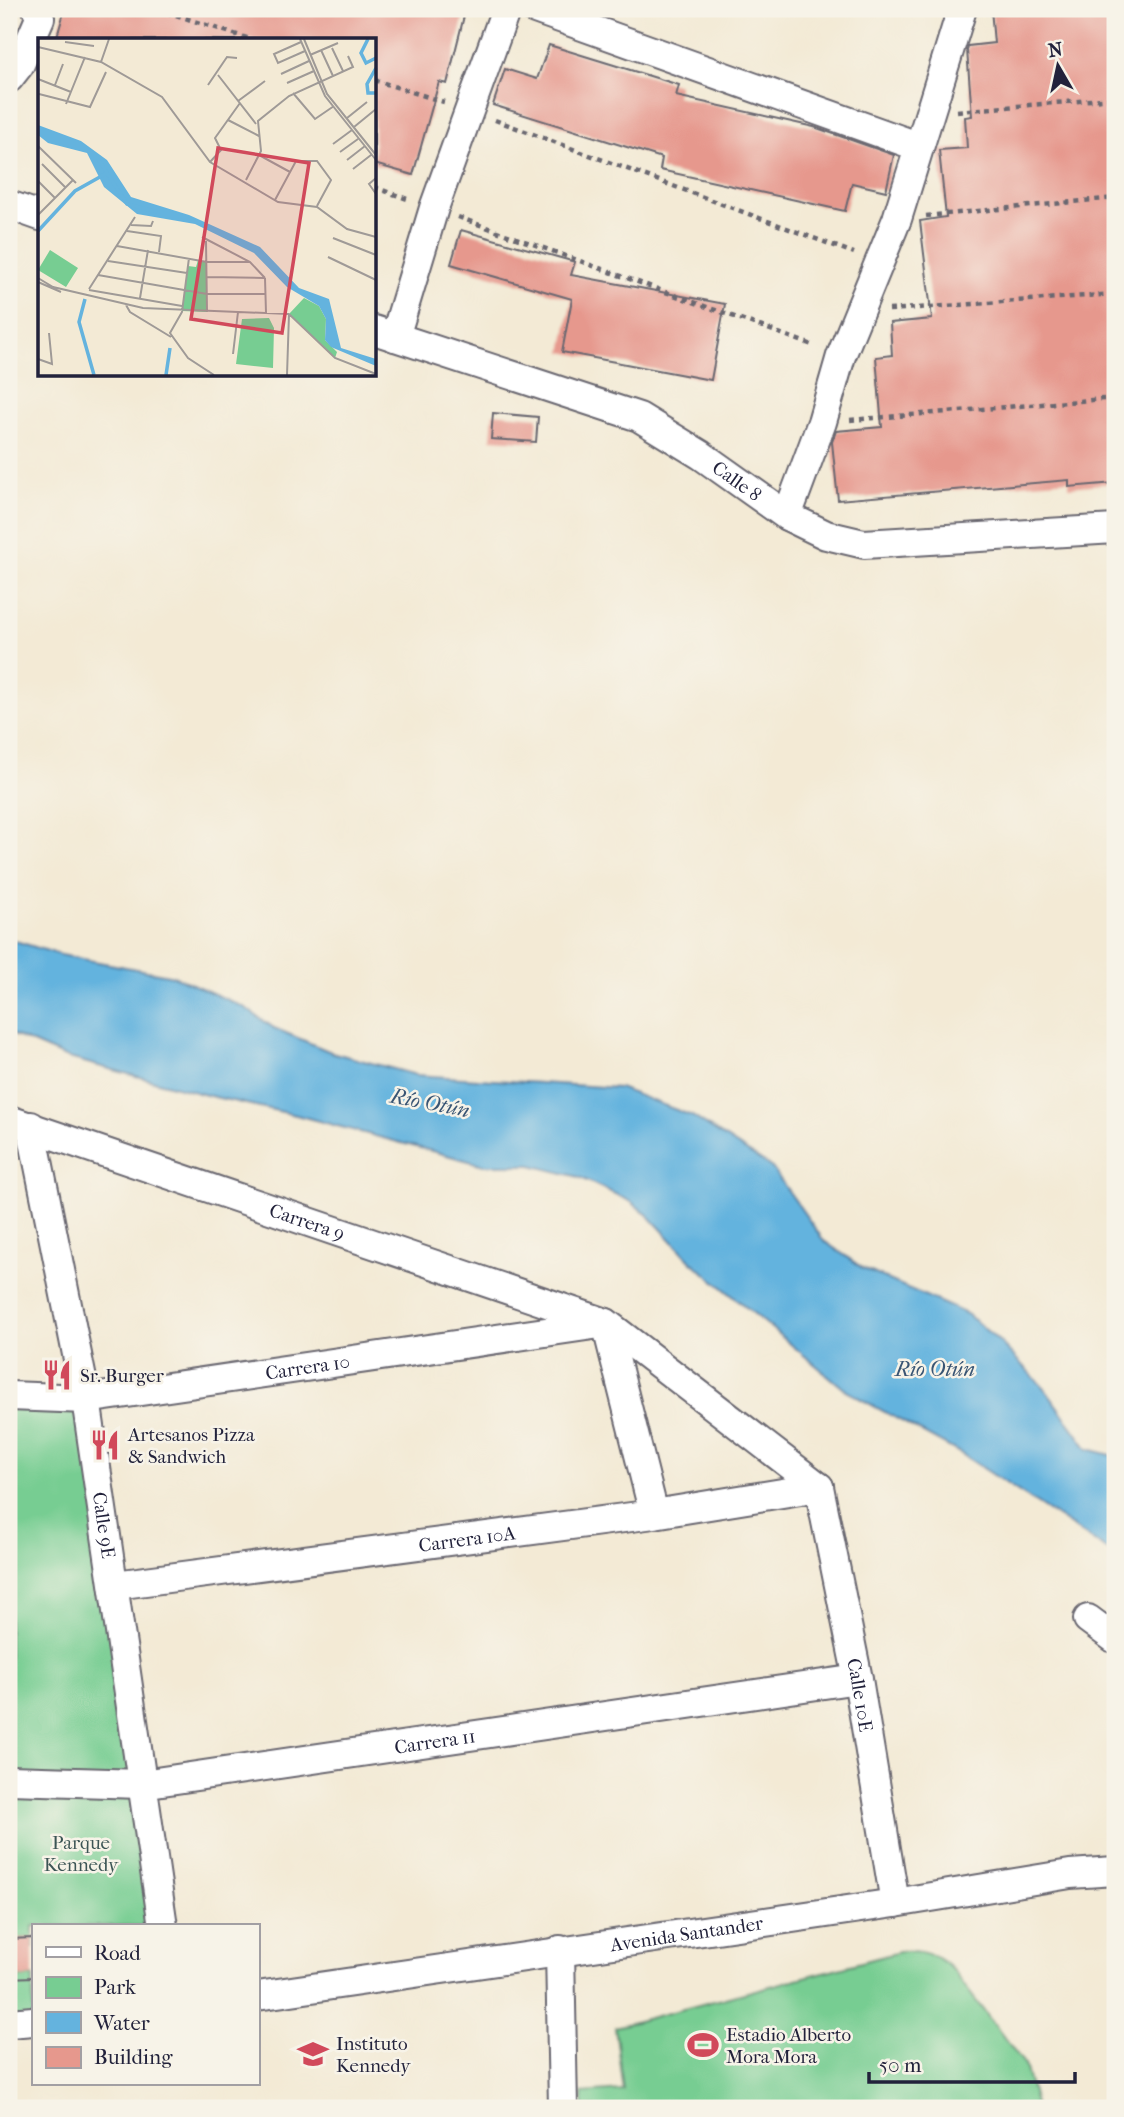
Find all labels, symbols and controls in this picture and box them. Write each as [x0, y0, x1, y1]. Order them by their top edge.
north arrow [1023, 32, 1092, 102]
inset map [38, 38, 376, 376]
text: N [1047, 38, 1065, 62]
street label: Calle 8 [708, 457, 765, 506]
water label: Río Otún [386, 1083, 472, 1122]
street label: Carrera 9 [266, 1199, 347, 1245]
street label: Carrera 10 [264, 1351, 351, 1385]
water label: Río Otún [893, 1357, 975, 1381]
restaurant icon: Sr. Burger [40, 1358, 74, 1392]
place label: Sr. Burger [80, 1365, 165, 1387]
place label: Artesanos Pizza & Sandwich [127, 1424, 255, 1468]
restaurant icon: Artesanos Pizza & Sandwich [88, 1428, 122, 1462]
street label: Calle 9E [88, 1491, 119, 1560]
street label: Carrera 10A [417, 1522, 518, 1557]
street label: Calle 10E [842, 1656, 877, 1734]
street label: Carrera 11 [393, 1725, 477, 1759]
park label: Parque Kennedy [44, 1832, 119, 1876]
street label: Avenida Santander [608, 1912, 765, 1957]
legend [32, 1924, 259, 2086]
text: Road [94, 1941, 141, 1965]
text: Park [94, 1975, 136, 1999]
text: Water [93, 2011, 150, 2035]
place label: Estadio Alberto Mora Mora [726, 2024, 851, 2068]
sports icon: Estadio Alberto Mora Mora [686, 2028, 720, 2062]
place label: Instituto Kennedy [336, 2033, 411, 2077]
school or university icon: Instituto Kennedy [296, 2037, 330, 2071]
scale bar [869, 2040, 1075, 2084]
text: Building [94, 2045, 173, 2069]
text: 50 m [879, 2053, 922, 2077]

